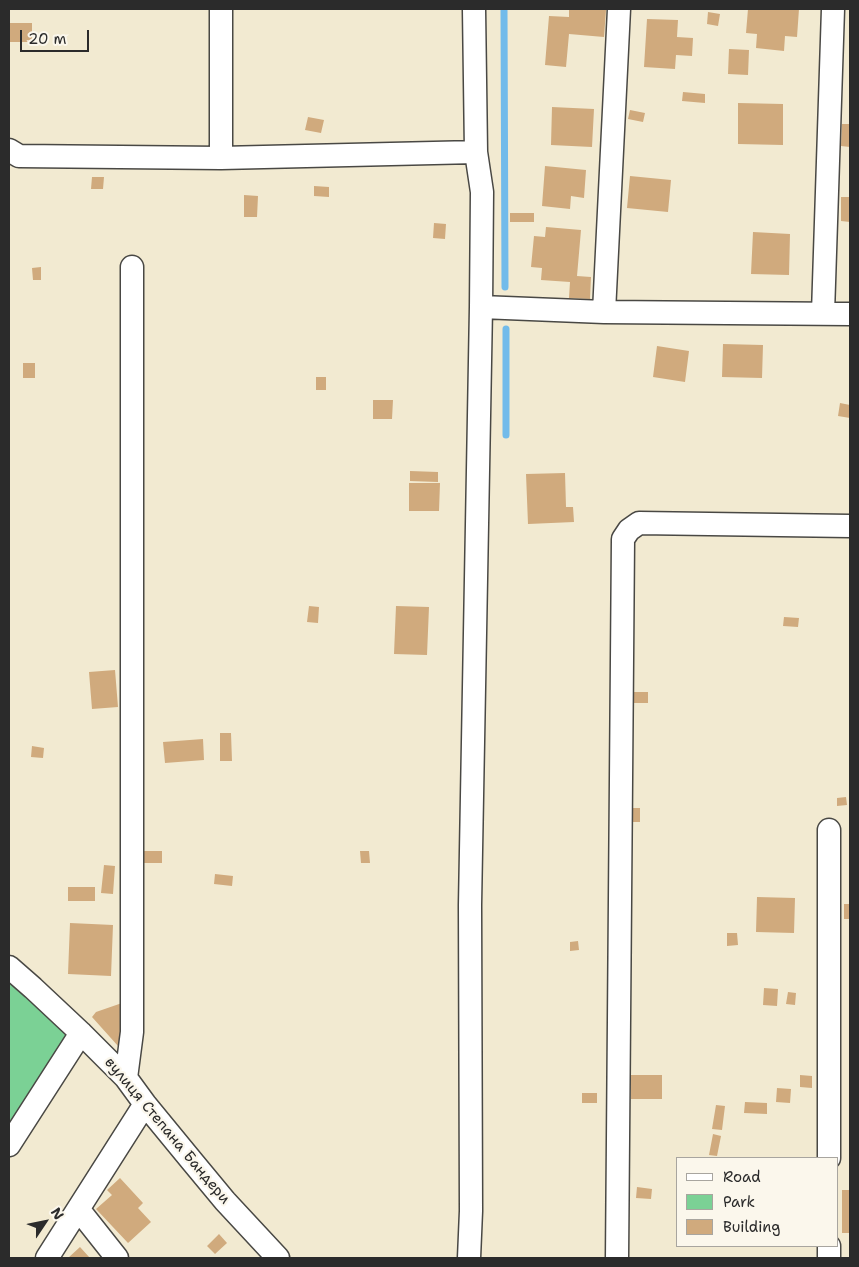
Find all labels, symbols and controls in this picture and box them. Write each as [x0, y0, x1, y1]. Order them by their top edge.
scale bar [22, 20, 91, 52]
text: 20 m [28, 29, 67, 49]
street label: вулиця Степана Бандери [100, 1054, 234, 1208]
legend [676, 1157, 839, 1247]
text: Road [723, 1167, 761, 1187]
text: Park [723, 1192, 755, 1212]
north arrow [20, 1197, 70, 1247]
text: N [47, 1204, 68, 1223]
text: Building [723, 1217, 780, 1237]

